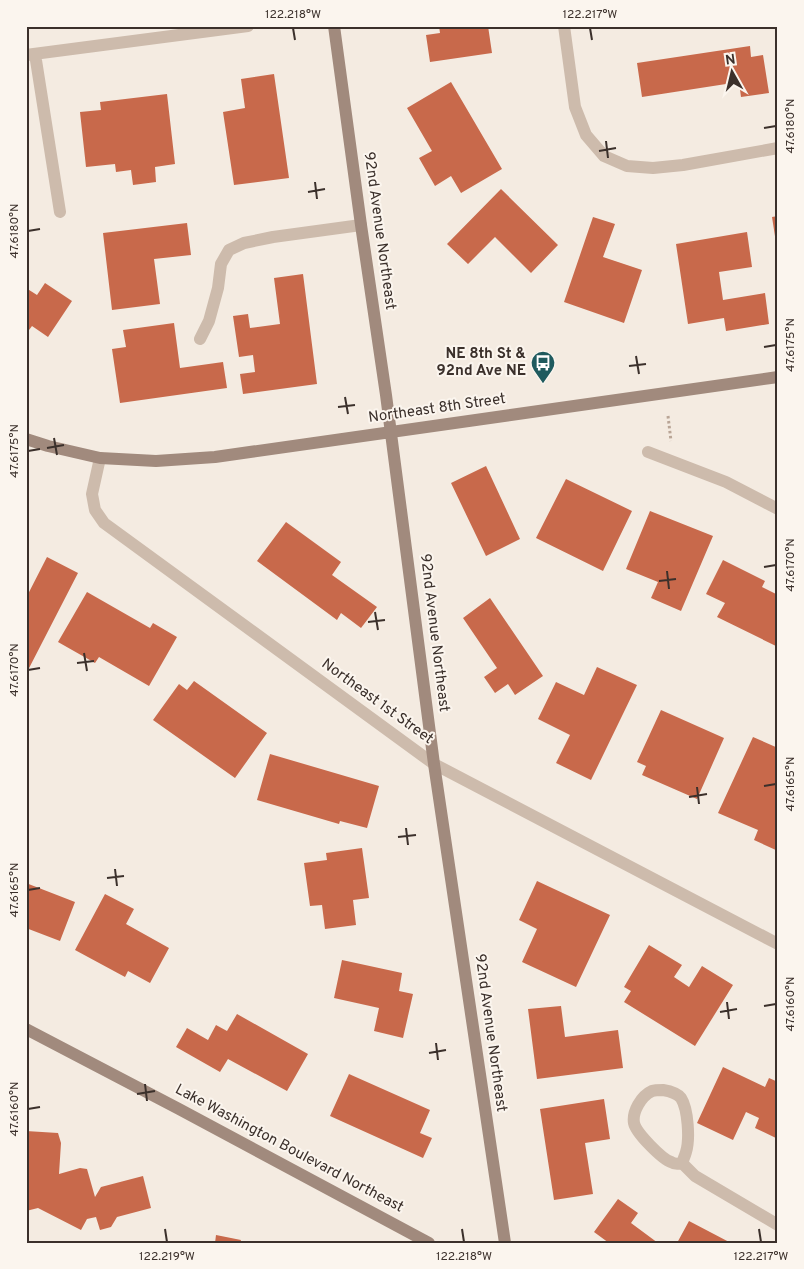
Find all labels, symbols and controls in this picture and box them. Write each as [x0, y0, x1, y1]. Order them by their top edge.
text: 122.218°W [265, 7, 321, 23]
text: 122.217°W [563, 7, 617, 23]
north arrow [706, 48, 756, 98]
text: N [724, 51, 737, 70]
text: 47.6180°N [783, 98, 799, 154]
street label: 92nd Avenue Northeast [359, 151, 399, 311]
text: 47.6180°N [7, 203, 23, 259]
text: 47.6175°N [783, 318, 799, 372]
place label: NE 8th St & 92nd Ave NE [437, 345, 526, 381]
bus stop icon: NE 8th St & 92nd Ave NE [530, 350, 556, 384]
street label: Northeast 8th Street [367, 390, 507, 428]
text: 47.6175°N [7, 424, 23, 478]
text: 47.6170°N [783, 538, 799, 592]
street label: 92nd Avenue Northeast [415, 553, 453, 713]
text: 47.6170°N [7, 643, 23, 697]
street label: Northeast 1st Street [317, 655, 437, 749]
text: 47.6165°N [783, 757, 799, 811]
text: 47.6165°N [7, 863, 23, 917]
street label: 92nd Avenue Northeast [470, 953, 510, 1113]
text: 47.6160°N [783, 976, 799, 1032]
street label: Lake Washington Boulevard Northeast [171, 1080, 407, 1218]
text: 47.6160°N [7, 1081, 23, 1137]
text: 122.219°W [139, 1249, 195, 1265]
text: 122.218°W [436, 1249, 492, 1265]
text: 122.217°W [734, 1249, 788, 1265]

